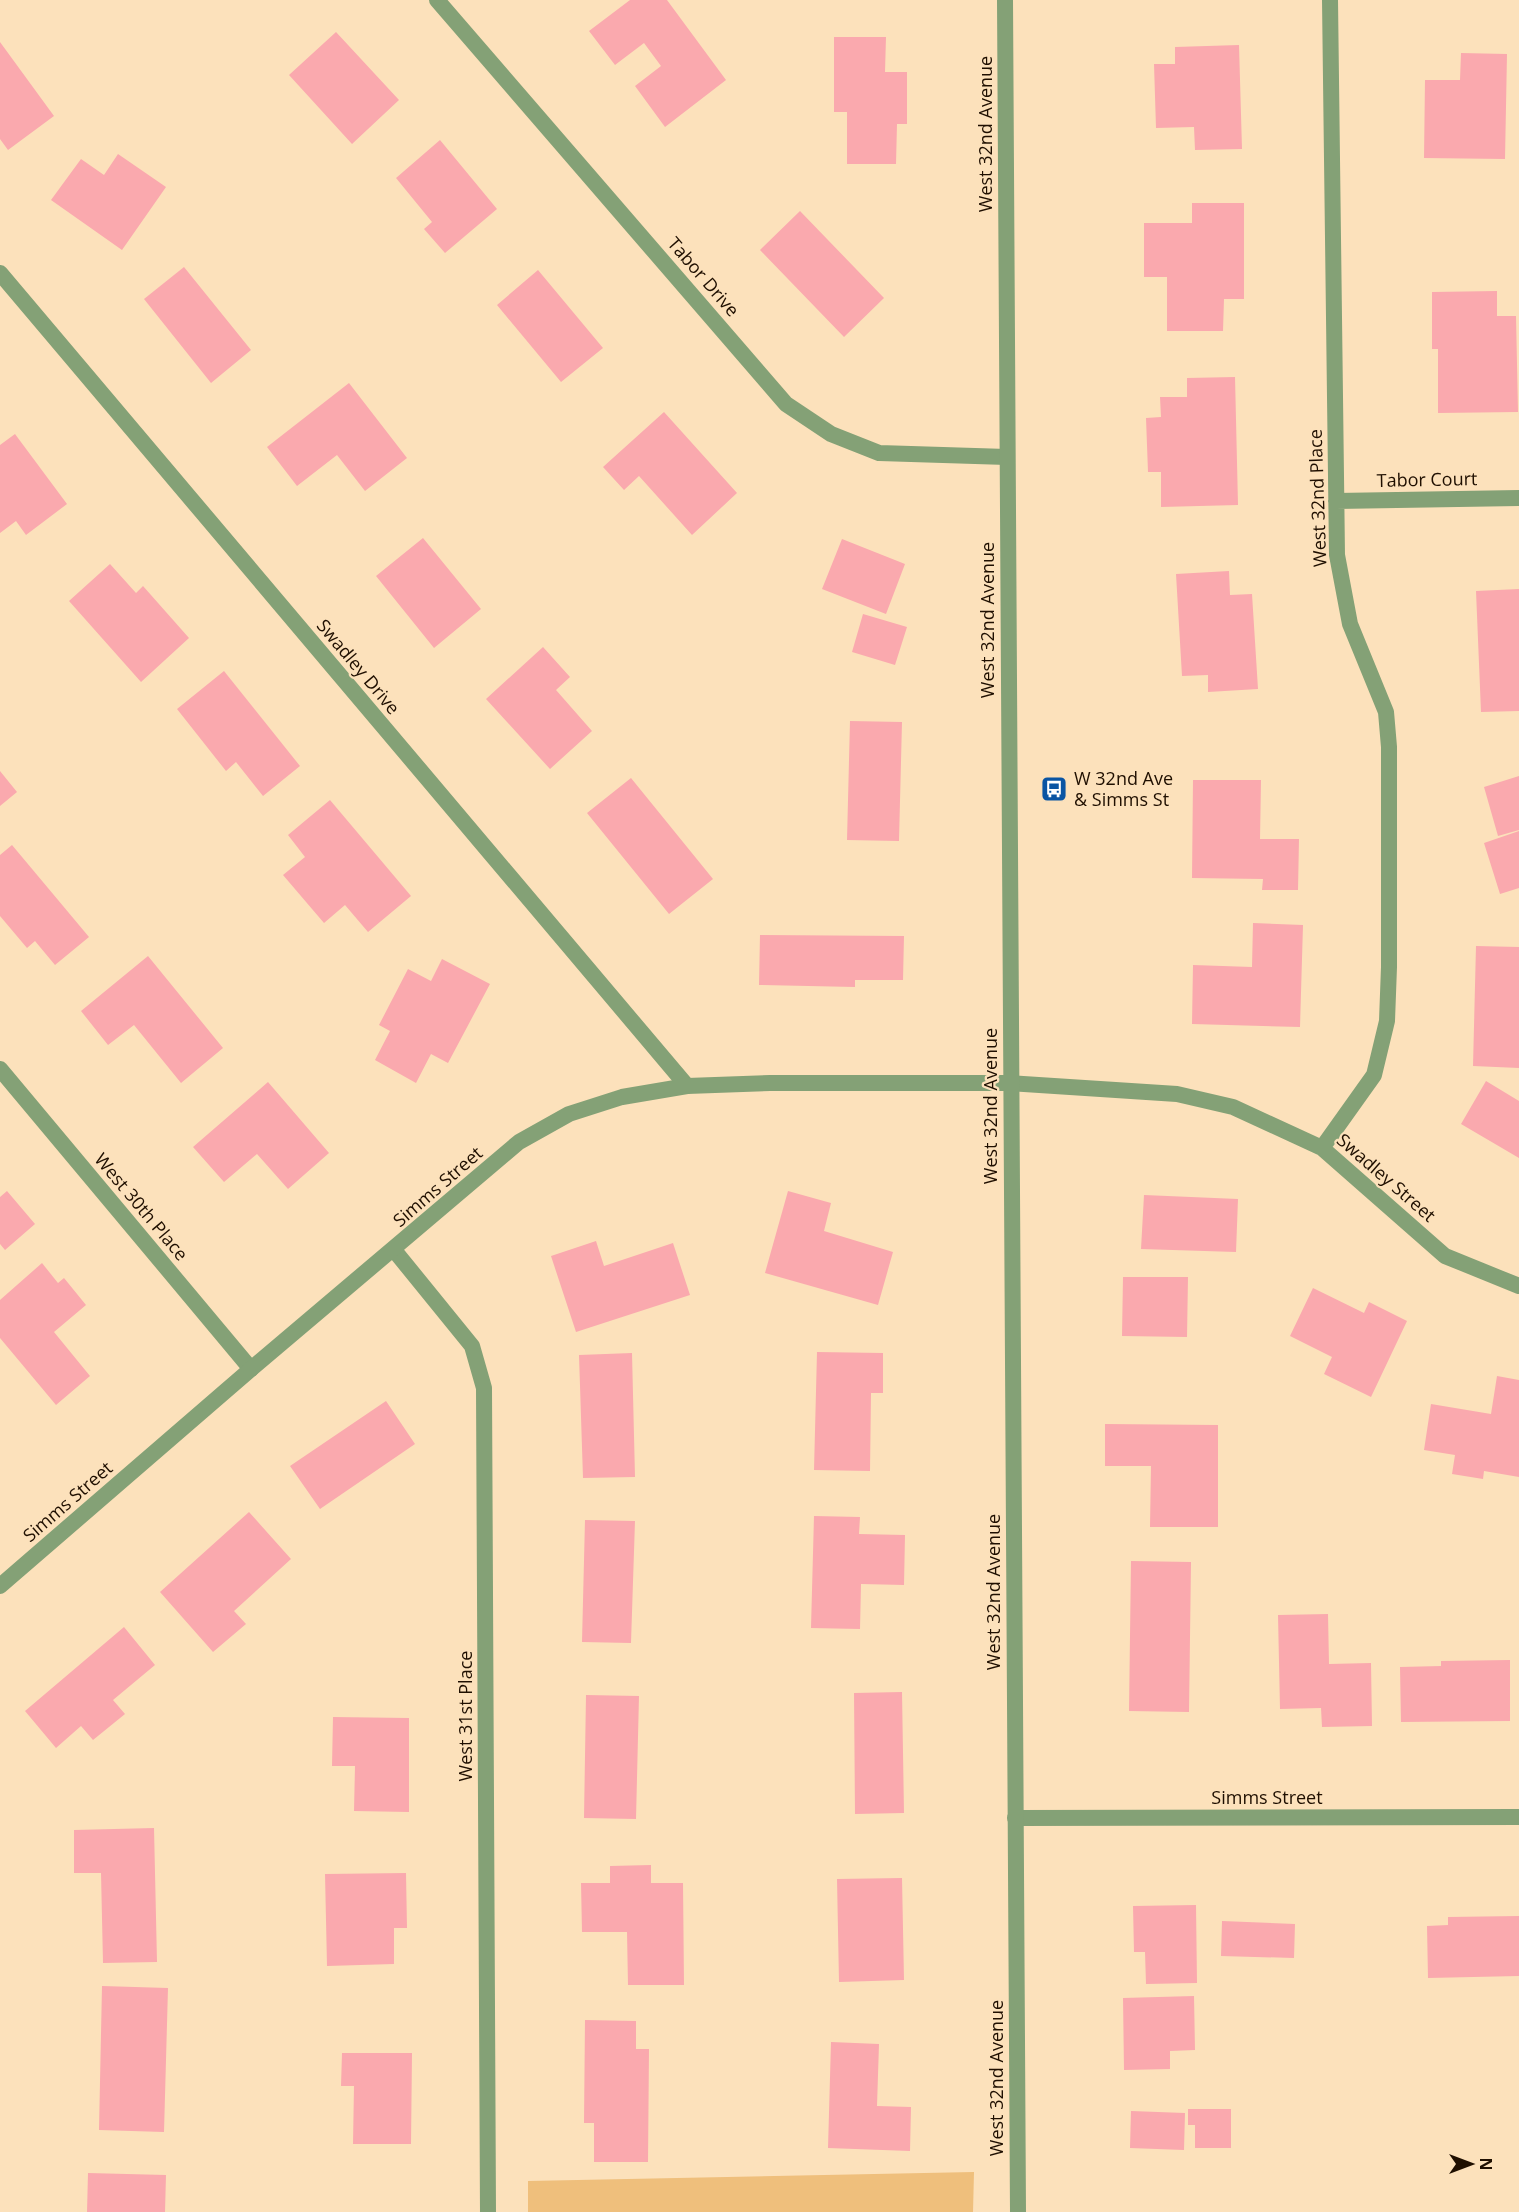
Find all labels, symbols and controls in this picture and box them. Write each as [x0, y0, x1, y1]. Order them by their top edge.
street label: West 32nd Avenue [973, 56, 997, 212]
street label: Tabor Drive [663, 232, 745, 321]
street label: West 32nd Place [1303, 429, 1331, 567]
street label: Tabor Court [1376, 466, 1478, 492]
street label: West 32nd Avenue [975, 542, 999, 698]
street label: Swadley Drive [312, 614, 406, 719]
place label: W 32nd Ave & Simms St [1074, 766, 1173, 811]
bus stop icon: W 32nd Ave & Simms St [1039, 774, 1069, 804]
street label: West 32nd Avenue [978, 1028, 1002, 1184]
street label: Swadley Street [1332, 1128, 1441, 1227]
street label: Simms Street [387, 1141, 487, 1232]
street label: West 30th Place [90, 1148, 194, 1265]
street label: Simms Street [17, 1456, 117, 1547]
street label: West 32nd Avenue [981, 1514, 1005, 1670]
street label: West 31st Place [453, 1651, 477, 1781]
street label: Simms Street [1211, 1785, 1323, 1809]
street label: West 32nd Avenue [984, 2000, 1008, 2156]
north arrow [1441, 2134, 1501, 2194]
text: N [1475, 2157, 1497, 2171]

